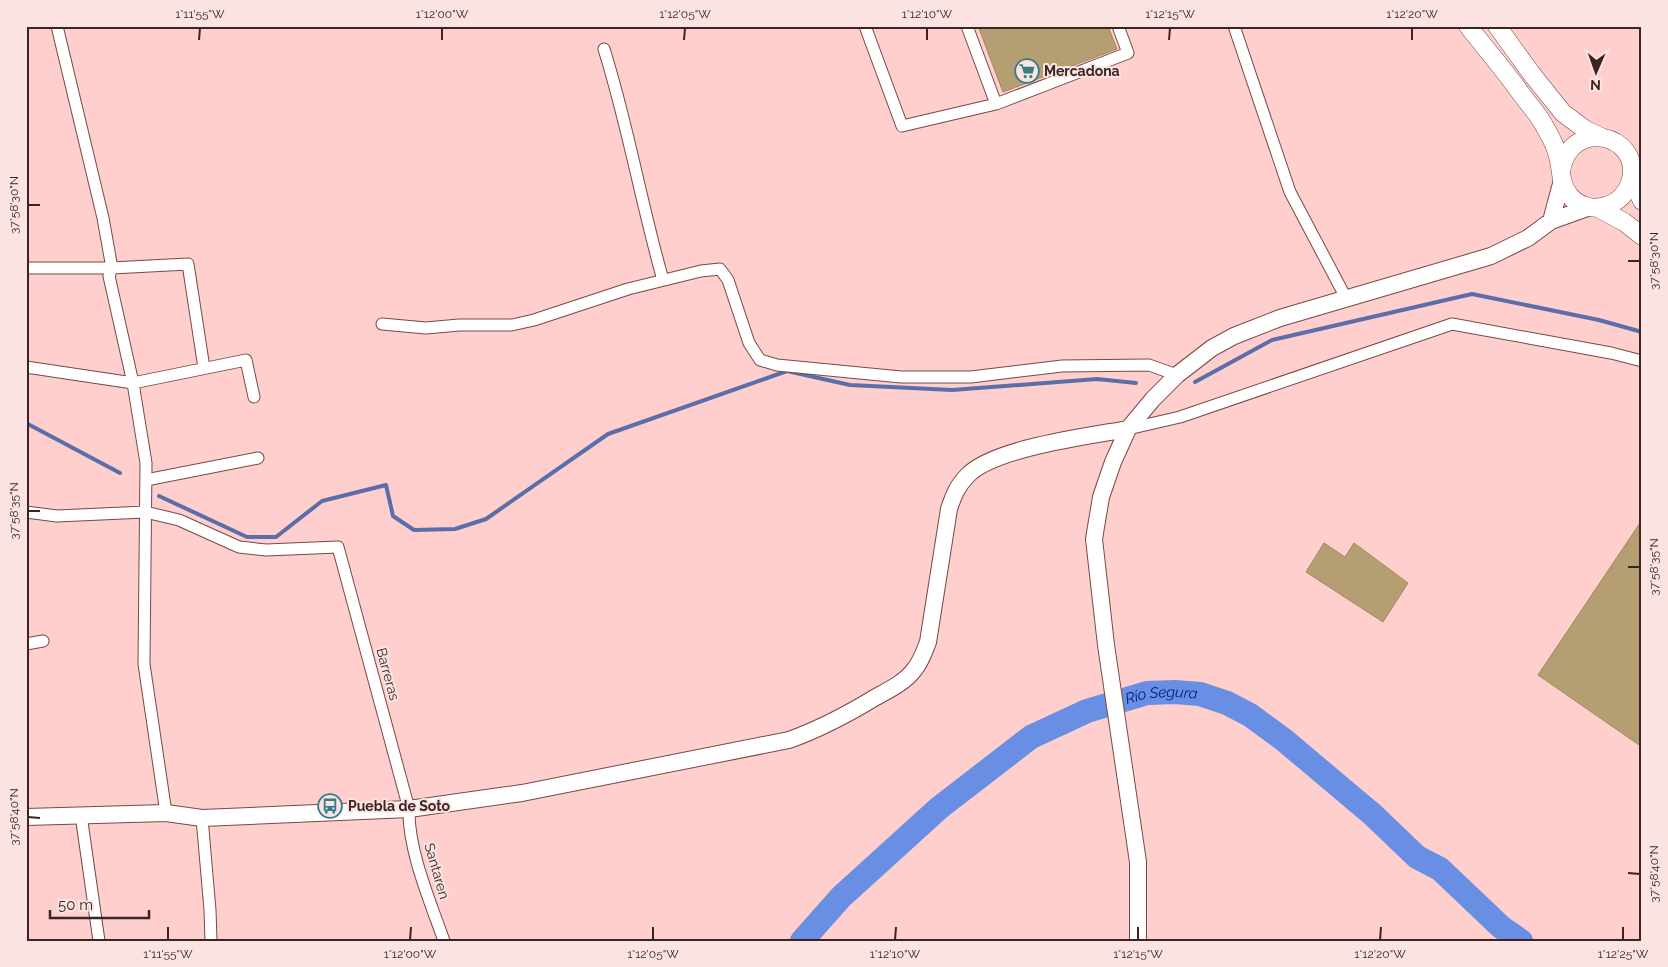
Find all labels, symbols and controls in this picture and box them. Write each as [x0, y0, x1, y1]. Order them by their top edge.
text: 1°11'55"W [175, 7, 225, 21]
text: 1°12'00"W [416, 7, 469, 21]
text: 1°12'05"W [659, 7, 711, 21]
text: 1°12'10"W [902, 7, 953, 21]
text: 1°12'15"W [1145, 7, 1195, 21]
text: 1°12'20"W [1386, 7, 1438, 21]
north arrow [1570, 48, 1620, 98]
supermarket icon: Mercadona [1014, 58, 1040, 84]
place label: Mercadona [1044, 63, 1120, 79]
text: N [1590, 77, 1601, 93]
text: 37°58'30"N [7, 176, 21, 234]
text: 37°58'30"N [1647, 232, 1661, 290]
text: 37°58'35"N [7, 482, 21, 540]
text: 37°58'35"N [1647, 538, 1661, 596]
street label: Barreras [373, 646, 403, 702]
water label: Río Segura [1123, 683, 1198, 708]
text: 37°58'40"N [7, 788, 21, 846]
bus stop icon: Puebla de Soto [317, 793, 343, 819]
place label: Puebla de Soto [348, 798, 450, 814]
street label: Santaren [421, 841, 453, 901]
text: 37°58'40"N [1647, 845, 1661, 903]
scale bar [50, 887, 149, 919]
text: 50 m [58, 896, 93, 914]
text: 1°11'55"W [143, 947, 193, 961]
text: 1°12'00"W [384, 947, 437, 961]
text: 1°12'05"W [627, 947, 679, 961]
text: 1°12'10"W [870, 947, 921, 961]
text: 1°12'15"W [1113, 947, 1163, 961]
text: 1°12'20"W [1354, 947, 1406, 961]
text: 1°12'25"W [1598, 947, 1649, 961]

